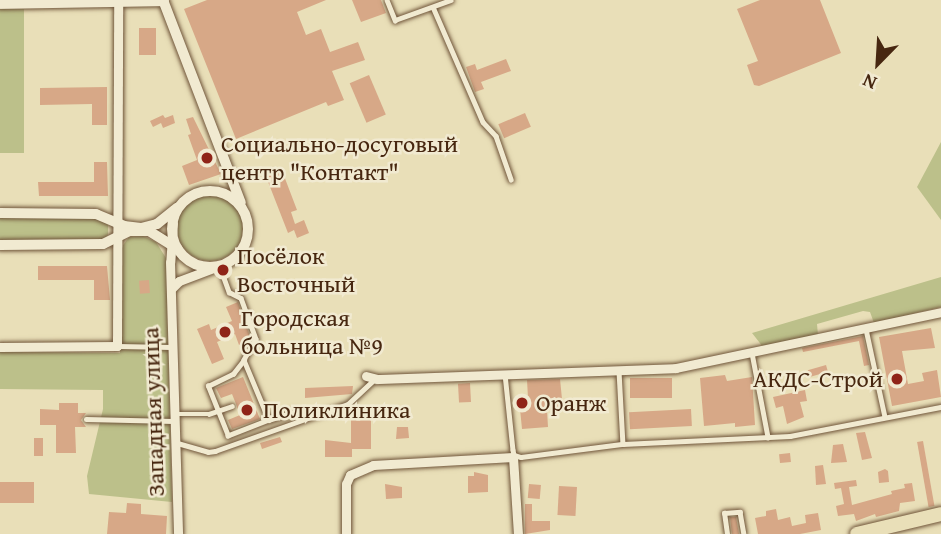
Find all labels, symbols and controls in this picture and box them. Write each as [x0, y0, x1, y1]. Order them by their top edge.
north arrow [843, 28, 913, 98]
text: N [858, 67, 881, 98]
place label: Социально-досуговый центр "Контакт" [221, 130, 458, 186]
marker: Социально-досуговый центр "Контакт" [199, 150, 215, 166]
place label: Посёлок Восточный [237, 242, 355, 298]
marker: Посёлок Восточный [215, 262, 231, 278]
place label: Городская больница №9 [241, 304, 383, 360]
marker: Городская больница №9 [215, 322, 235, 342]
street label: Западная улица [136, 327, 170, 497]
place label: АКДС-Строй [753, 365, 883, 393]
marker: АКДС-Строй [889, 371, 905, 387]
place label: Оранж [536, 389, 606, 417]
marker: Оранж [514, 395, 530, 411]
place label: Поликлиника [263, 396, 410, 424]
marker: Поликлиника [237, 400, 257, 420]

